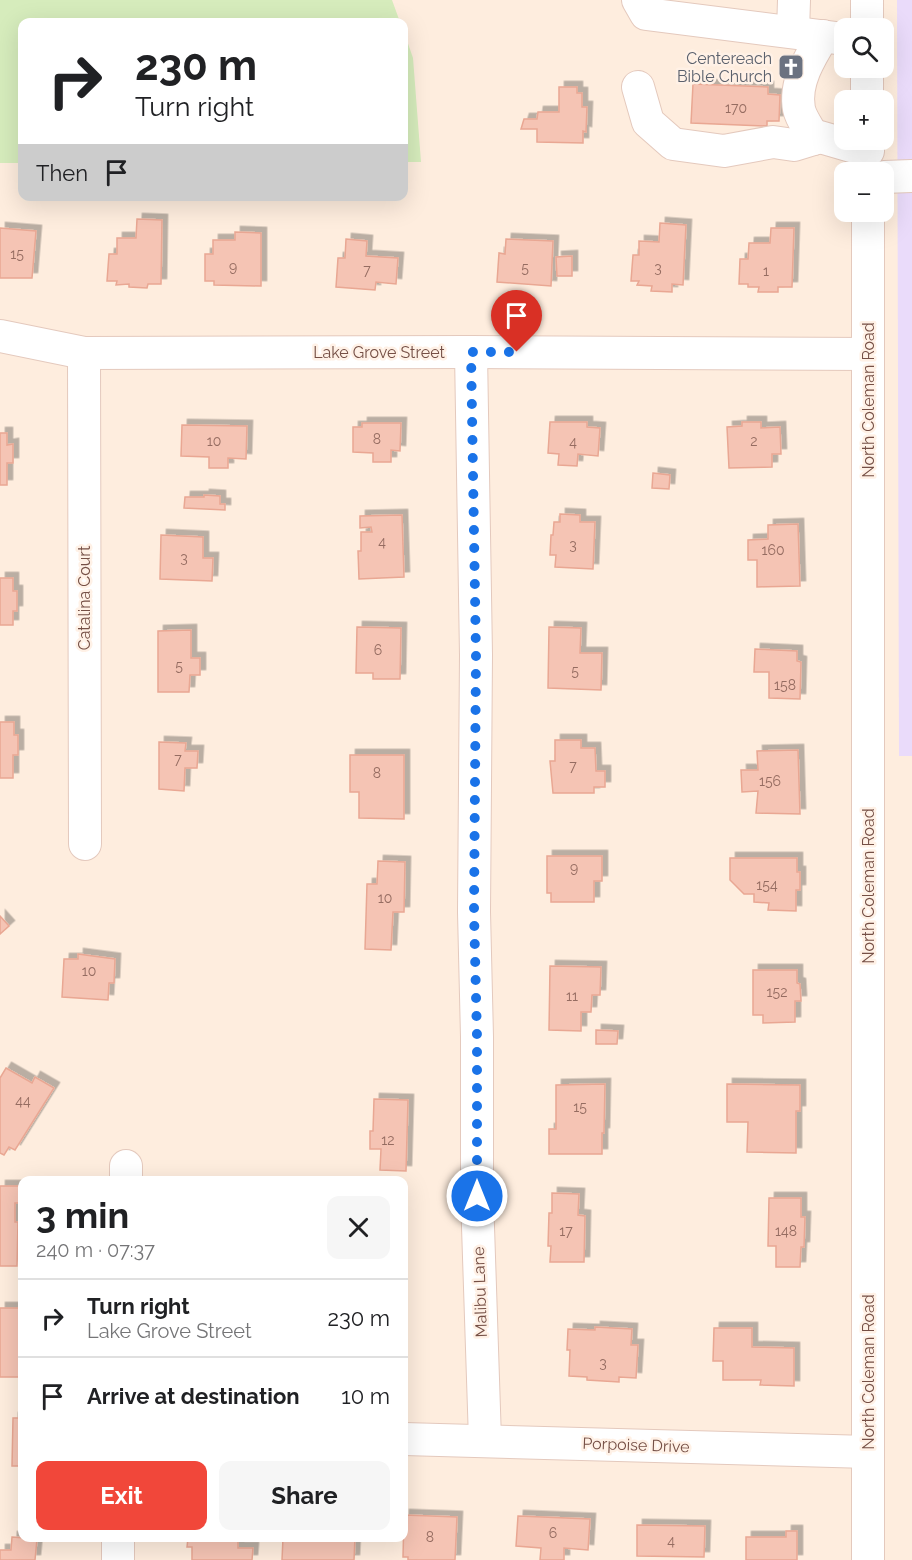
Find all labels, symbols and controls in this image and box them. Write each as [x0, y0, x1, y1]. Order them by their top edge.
map controls [834, 18, 894, 222]
button: search [834, 18, 894, 78]
text: 230 m [135, 41, 257, 90]
icon: right [36, 42, 114, 120]
place label: Centereach Bible Church [677, 49, 772, 86]
church icon: Centereach Bible Church [776, 52, 806, 82]
button: + [834, 90, 894, 150]
text: Turn right [135, 91, 254, 122]
house number: 170 [725, 100, 747, 116]
icon: arrive [100, 156, 133, 189]
text: Then [36, 160, 88, 186]
button: − [834, 162, 894, 222]
house number: 15 [10, 246, 24, 262]
house number: 9 [229, 259, 237, 275]
house number: 5 [521, 260, 529, 276]
house number: 3 [654, 260, 662, 276]
house number: 7 [363, 262, 371, 278]
house number: 1 [763, 263, 769, 279]
pin [491, 290, 542, 352]
icon: arrive [500, 299, 533, 332]
street label: North Coleman Road [859, 322, 878, 478]
street label: Lake Grove Street [313, 343, 445, 362]
house number: 8 [373, 431, 381, 447]
house number: 10 [207, 433, 221, 449]
house number: 2 [750, 433, 758, 449]
house number: 4 [569, 434, 577, 450]
house number: 4 [378, 534, 386, 550]
house number: 3 [569, 537, 577, 553]
house number: 160 [761, 542, 785, 558]
street label: Catalina Court [75, 545, 94, 650]
house number: 3 [180, 550, 188, 566]
house number: 6 [374, 642, 382, 658]
house number: 5 [175, 658, 183, 674]
house number: 5 [571, 663, 579, 679]
house number: 158 [774, 677, 796, 693]
house number: 7 [174, 751, 182, 767]
house number: 7 [569, 758, 577, 774]
house number: 8 [373, 765, 381, 781]
house number: 156 [759, 773, 781, 789]
street label: North Coleman Road [859, 808, 878, 964]
house number: 9 [570, 860, 578, 876]
house number: 154 [756, 877, 778, 893]
house number: 10 [378, 890, 392, 906]
house number: 10 [82, 963, 96, 979]
house number: 152 [767, 984, 787, 1000]
house number: 11 [566, 988, 578, 1004]
house number: 44 [15, 1093, 31, 1109]
house number: 15 [573, 1099, 587, 1115]
house number: 12 [381, 1132, 395, 1148]
position arrow [445, 1164, 509, 1228]
text: 3 min [36, 1194, 129, 1236]
button: close [327, 1196, 390, 1259]
house number: 17 [559, 1223, 573, 1239]
house number: 148 [775, 1223, 797, 1239]
text: 240 m · 07:37 [36, 1238, 155, 1262]
street label: Malibu Lane [469, 1246, 491, 1338]
text: Turn right [87, 1293, 190, 1319]
street label: North Coleman Road [859, 1294, 878, 1450]
icon: right [36, 1302, 69, 1335]
text: 230 m [327, 1305, 390, 1331]
text: Lake Grove Street [87, 1319, 252, 1343]
house number: 3 [599, 1355, 607, 1371]
icon: arrive [36, 1380, 69, 1413]
text: Arrive at destination [87, 1383, 300, 1409]
text: 10 m [341, 1383, 390, 1409]
street label: Porpoise Drive [582, 1434, 690, 1456]
button: Exit [36, 1461, 207, 1530]
button: Share [219, 1461, 390, 1530]
house number: 6 [549, 1525, 557, 1541]
house number: 8 [426, 1529, 434, 1545]
house number: 4 [667, 1533, 675, 1549]

